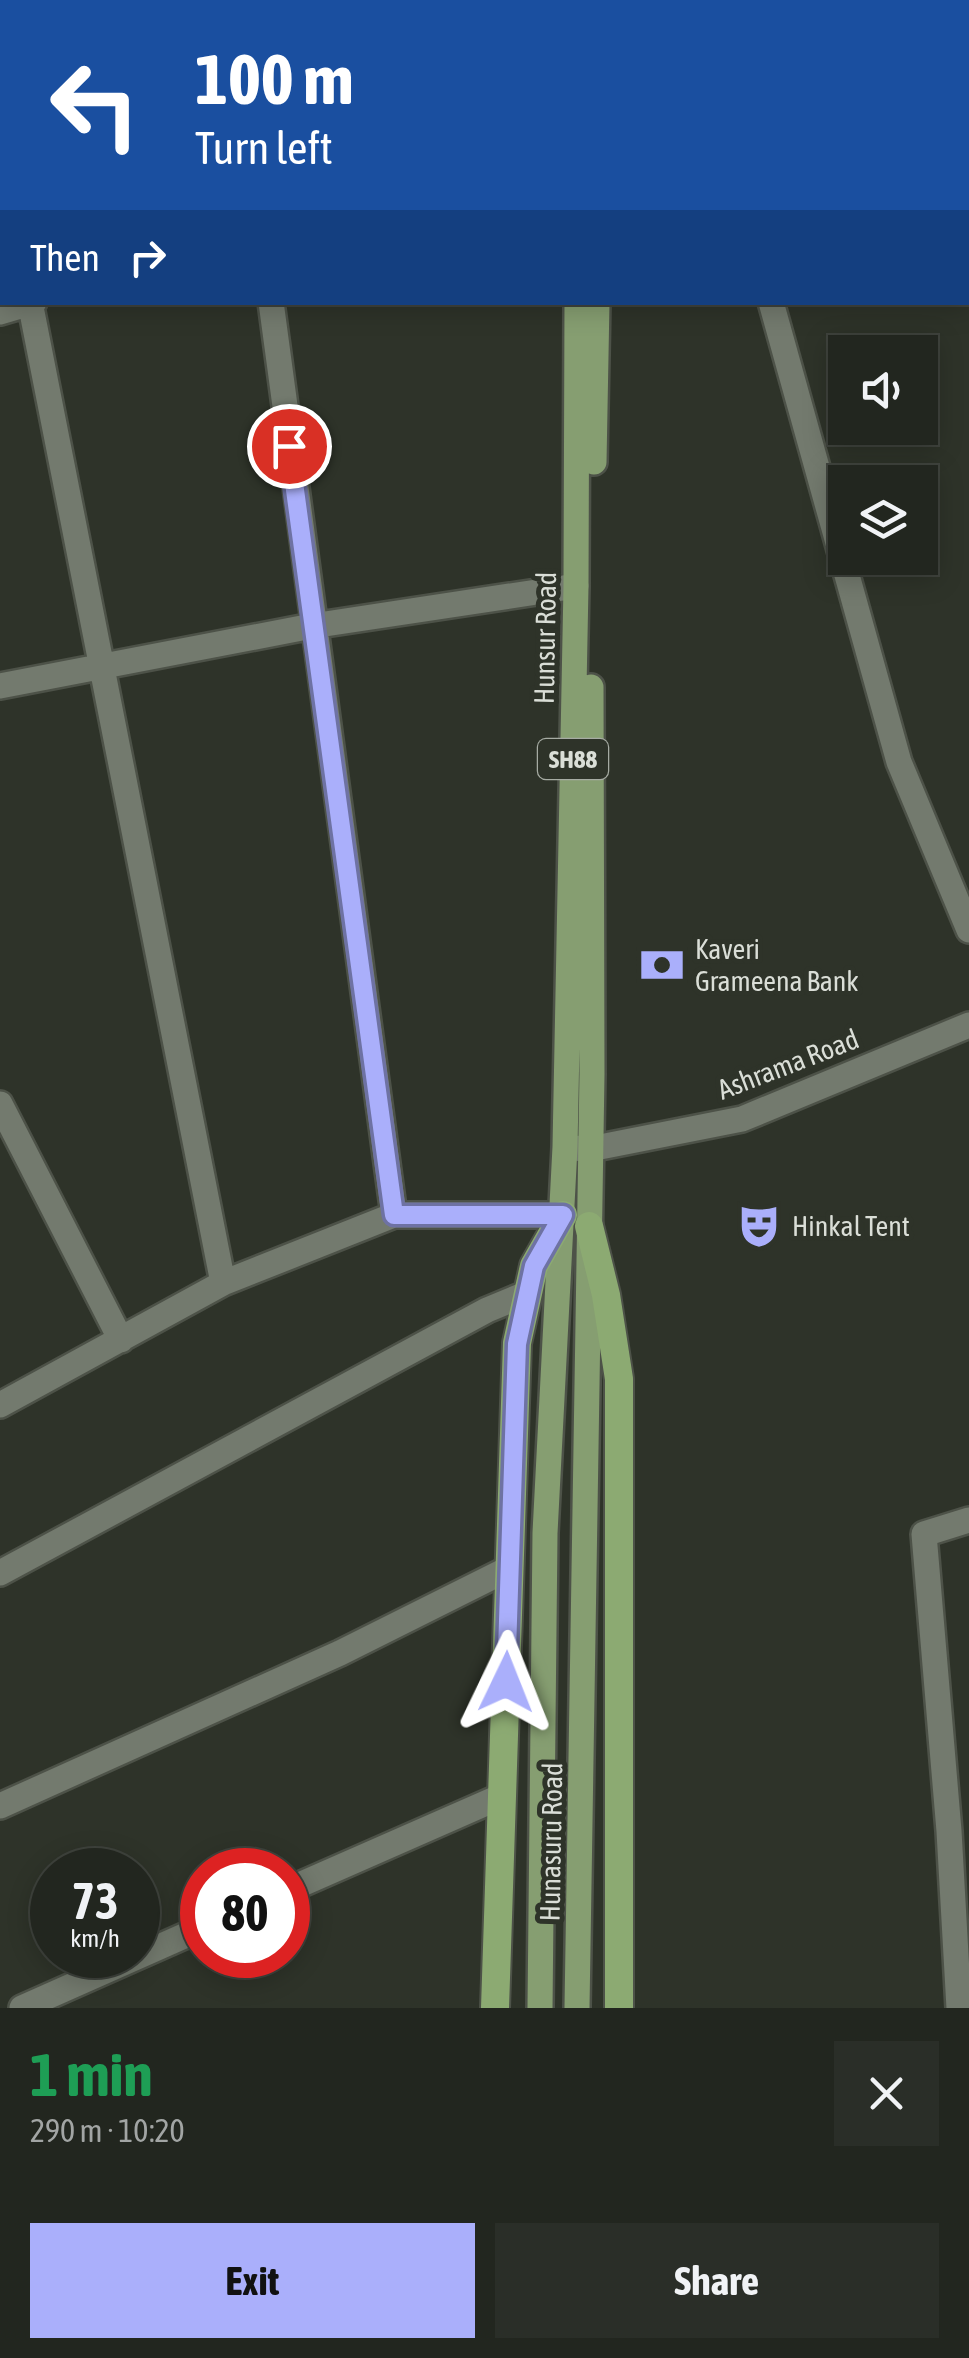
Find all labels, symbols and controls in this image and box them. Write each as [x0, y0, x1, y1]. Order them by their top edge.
text: 100 m [195, 39, 354, 119]
icon: left [30, 40, 160, 170]
text: Turn left [195, 122, 333, 174]
icon: right [120, 230, 175, 285]
text: Then [30, 236, 100, 279]
map controls [828, 335, 938, 575]
button: sound [828, 335, 938, 445]
pin [247, 404, 332, 489]
icon: arrive [262, 419, 317, 474]
button: layers [828, 465, 938, 575]
street label: Hunsur Road [528, 572, 562, 704]
road number: SH88 [538, 739, 608, 779]
place label: Kaveri Grameena Bank [695, 933, 859, 997]
bank icon: Kaveri Grameena Bank [638, 941, 686, 989]
street label: Ashrama Road [713, 1022, 863, 1106]
theatre icon: Hinkal Tent [735, 1202, 783, 1250]
place label: Hinkal Tent [792, 1210, 910, 1242]
position arrow [454, 1630, 558, 1734]
street label: Hunasuru Road [534, 1762, 568, 1922]
speed limit sign: 80 [180, 1848, 310, 1978]
text: 73 [71, 1872, 118, 1930]
text: km/h [70, 1924, 120, 1952]
text: 1 min [30, 2040, 153, 2109]
button: close [834, 2041, 939, 2146]
text: 290 m · 10:20 [30, 2112, 185, 2149]
button: Exit [30, 2223, 475, 2338]
button: Share [495, 2223, 939, 2338]

